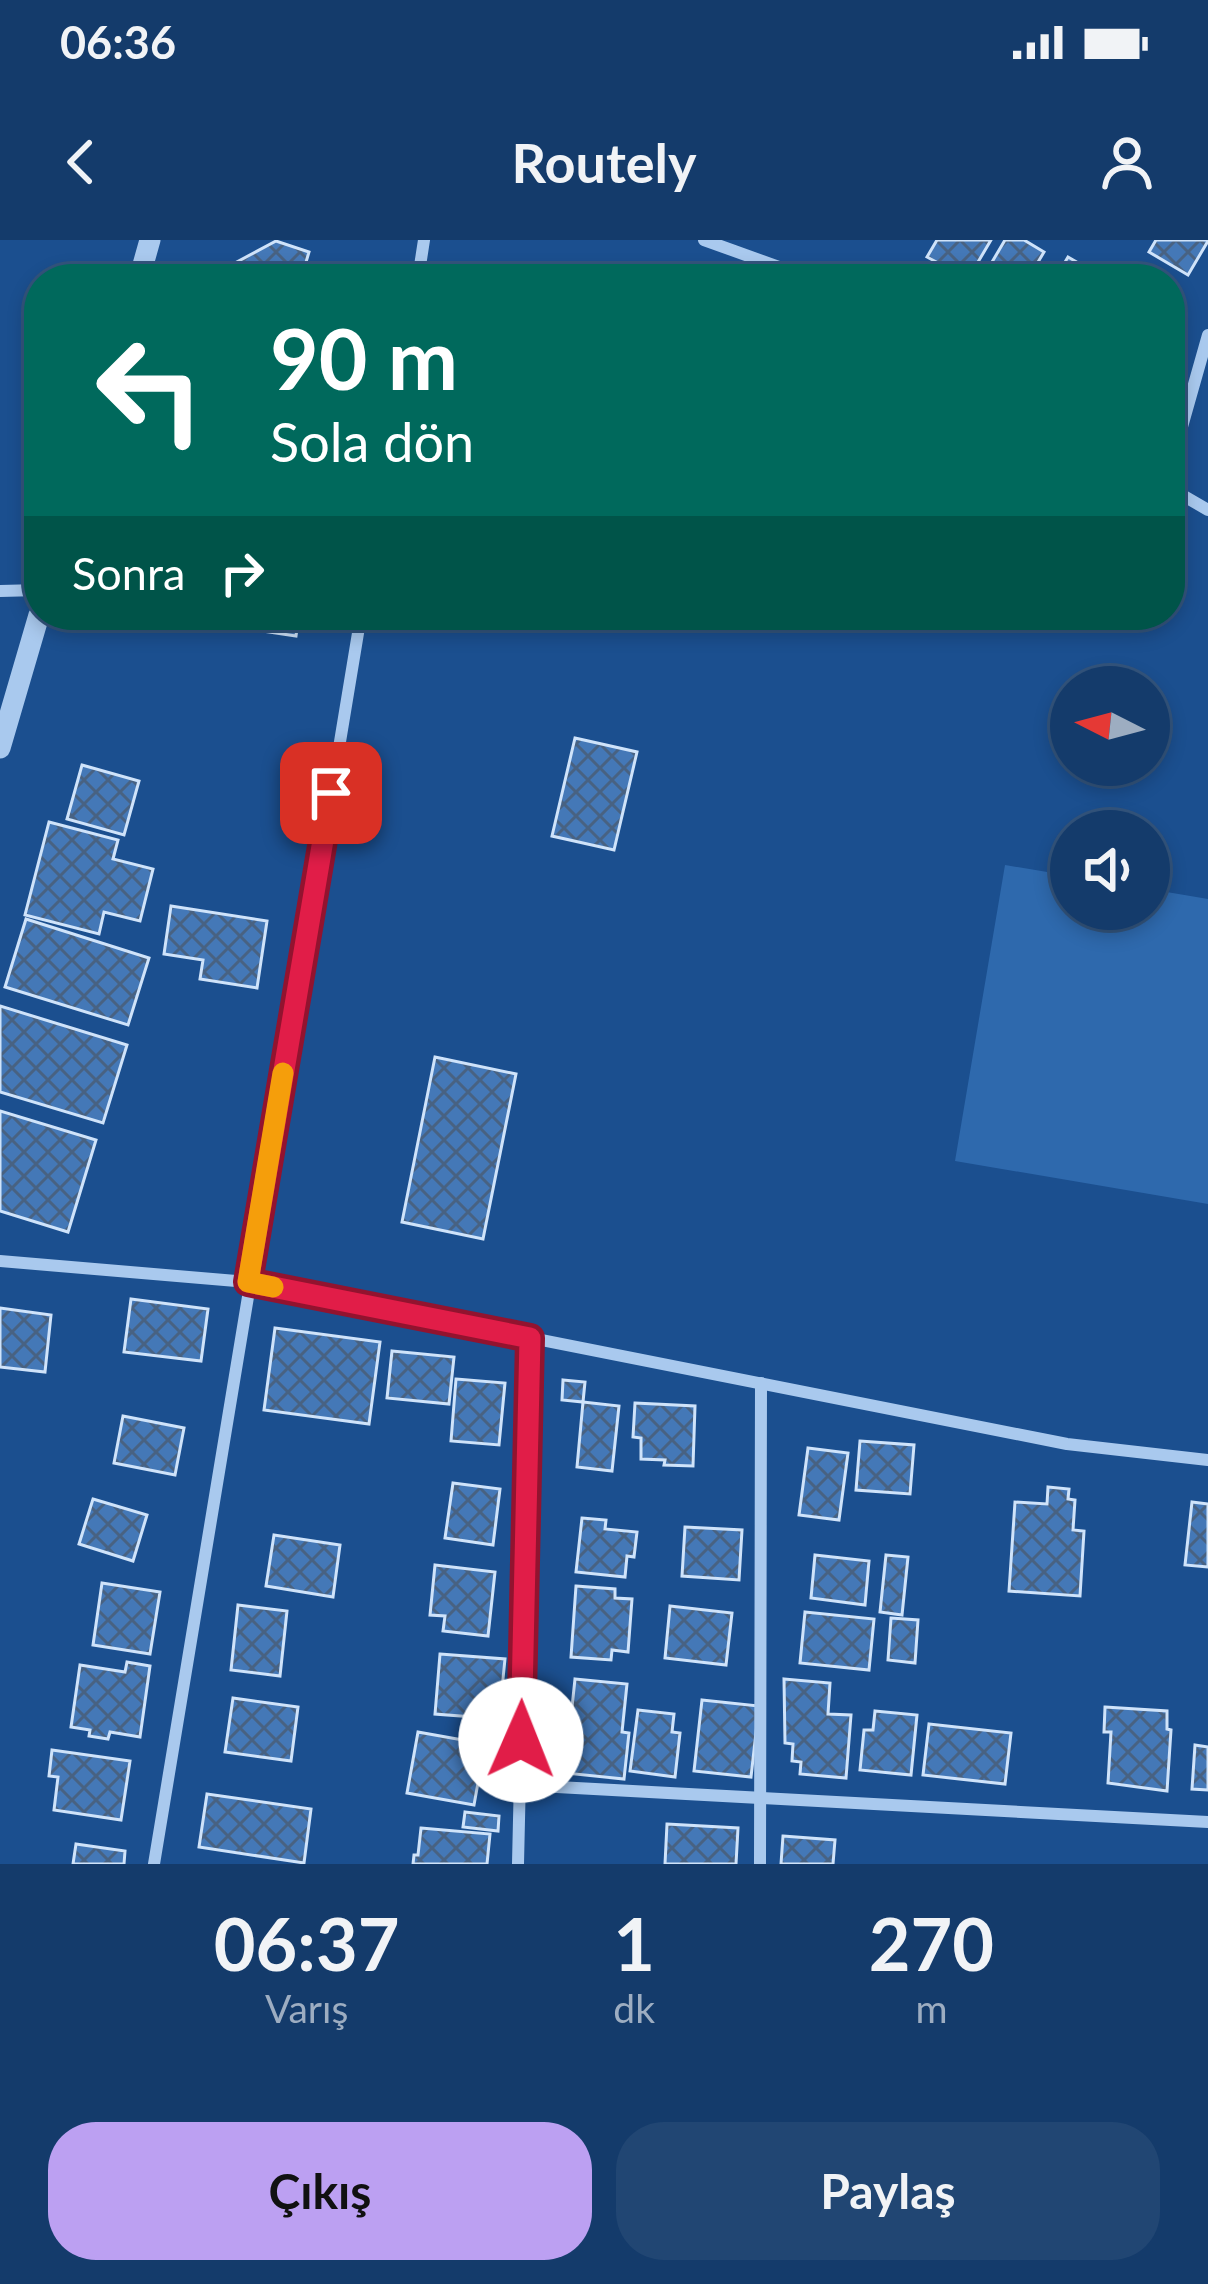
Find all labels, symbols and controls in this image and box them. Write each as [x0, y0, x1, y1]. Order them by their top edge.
text: 06:36 [60, 15, 176, 69]
icon: back [48, 129, 114, 195]
icon: person [1094, 129, 1160, 195]
text: Routely [511, 130, 697, 195]
text: 90 m [270, 307, 458, 408]
icon: left [72, 312, 228, 468]
text: Sola dön [270, 409, 474, 474]
icon: right [209, 540, 275, 606]
text: Sonra [72, 546, 185, 600]
north arrow [1050, 666, 1170, 786]
map controls [1050, 666, 1170, 930]
pin [280, 742, 382, 844]
icon: arrive [298, 760, 364, 826]
button: sound [1050, 810, 1170, 930]
position arrow [458, 1677, 584, 1803]
text: 06:37 [214, 1900, 399, 1986]
text: 1 [613, 1900, 655, 1986]
text: 270 [869, 1900, 994, 1986]
text: Varış [265, 1985, 348, 2031]
text: dk [613, 1985, 655, 2031]
text: m [915, 1985, 948, 2031]
button: Çıkış [48, 2122, 592, 2260]
button: Paylaş [616, 2122, 1160, 2260]

